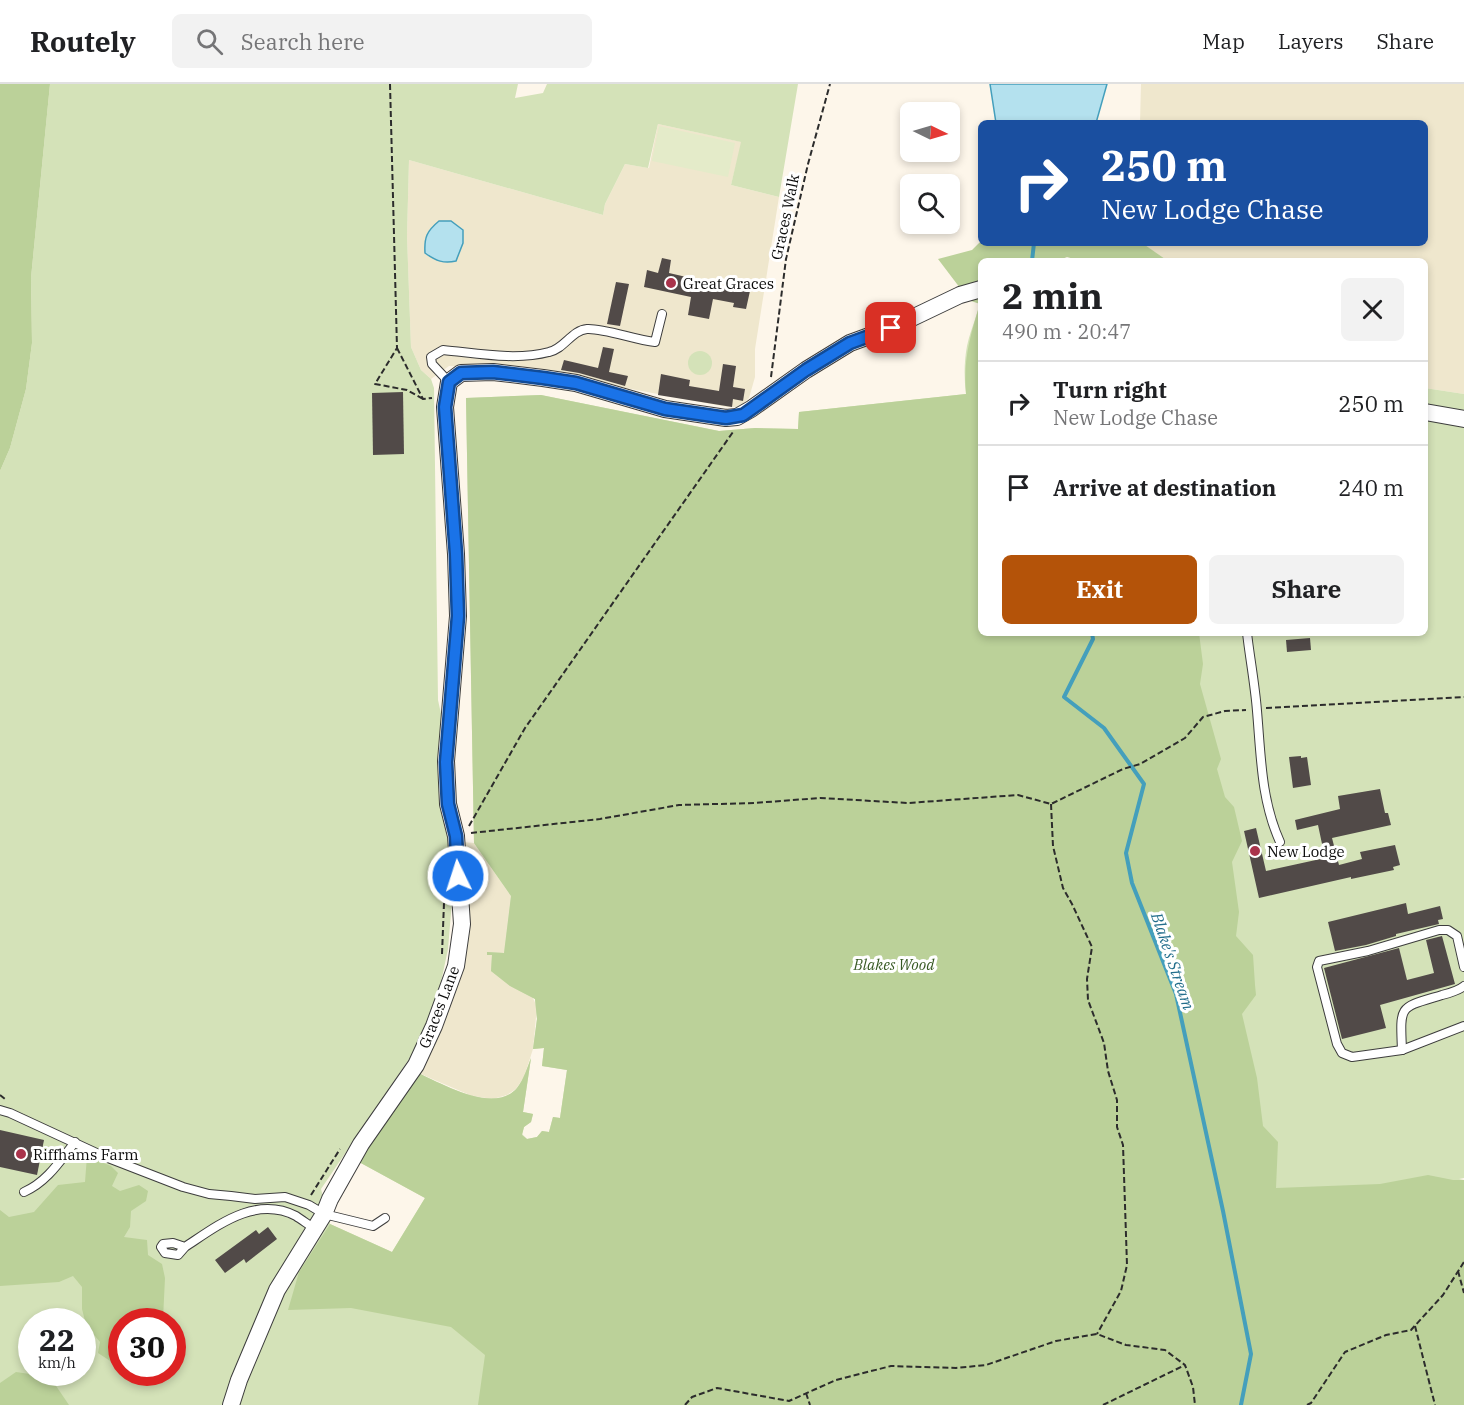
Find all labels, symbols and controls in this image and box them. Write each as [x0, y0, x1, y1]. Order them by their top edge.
search box [172, 14, 592, 68]
text: Routely [30, 23, 136, 60]
icon: search [193, 25, 226, 58]
text: Search here [241, 27, 365, 56]
text: Map [1202, 27, 1245, 55]
text: Layers [1278, 27, 1344, 55]
text: Share [1377, 27, 1434, 55]
north arrow [900, 102, 960, 162]
map controls [900, 102, 960, 234]
text: 250 m [1101, 138, 1227, 193]
icon: right [1002, 144, 1080, 222]
street label: Graces Walk [767, 172, 803, 262]
button: search [900, 174, 960, 234]
text: New Lodge Chase [1101, 191, 1324, 226]
text: 2 min [1002, 272, 1103, 319]
place label: Great Graces [683, 274, 774, 293]
marker: Great Graces [664, 276, 678, 290]
button: close [1341, 278, 1404, 341]
pin [865, 302, 916, 353]
icon: arrive [874, 311, 907, 344]
text: 490 m · 20:47 [1002, 318, 1131, 345]
text: Turn right [1053, 375, 1167, 404]
icon: right [1002, 387, 1035, 420]
text: 250 m [1338, 389, 1404, 418]
text: New Lodge Chase [1053, 404, 1218, 431]
icon: arrive [1002, 471, 1035, 504]
text: Arrive at destination [1053, 473, 1276, 502]
text: 240 m [1338, 473, 1404, 502]
button: Exit [1002, 555, 1197, 624]
button: Share [1209, 555, 1404, 624]
place label: New Lodge [1267, 842, 1345, 861]
position arrow [426, 844, 490, 908]
marker: New Lodge [1248, 844, 1262, 858]
water label: Blake's Stream [1147, 909, 1199, 1013]
park label: Blakes Wood [853, 955, 935, 974]
street label: Graces Lane [415, 963, 463, 1051]
place label: Riffhams Farm [33, 1145, 139, 1164]
marker: Riffhams Farm [14, 1147, 28, 1161]
speed limit sign: 30 [108, 1308, 186, 1386]
text: 22 [39, 1320, 75, 1359]
text: km/h [38, 1353, 76, 1372]

